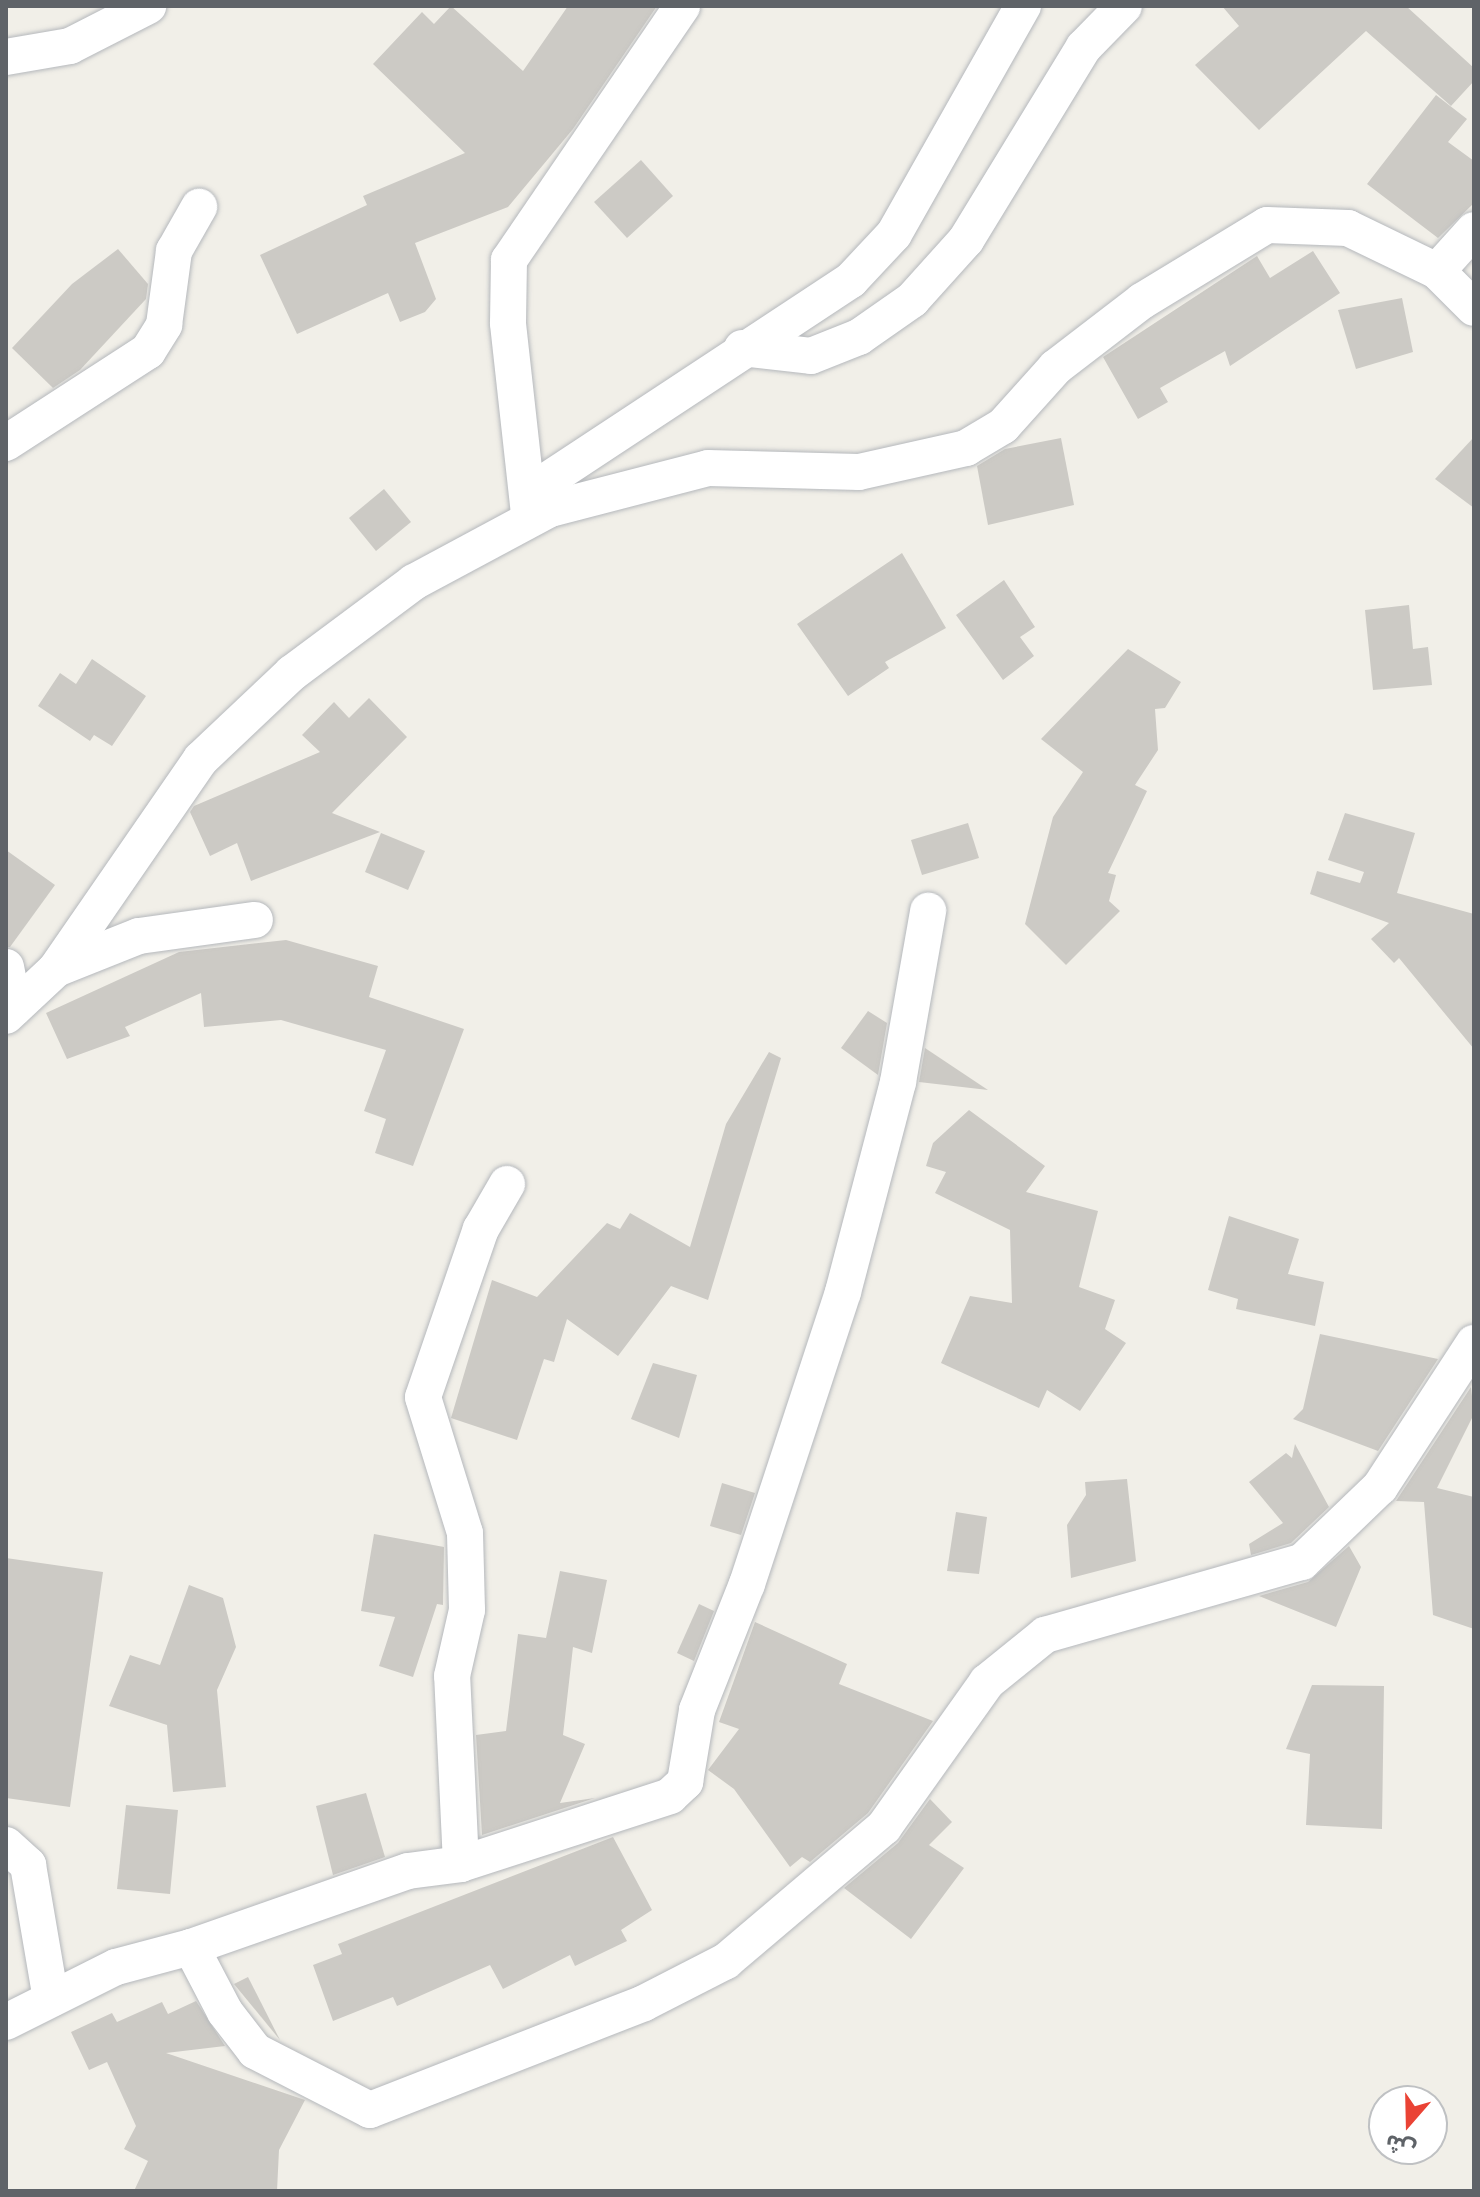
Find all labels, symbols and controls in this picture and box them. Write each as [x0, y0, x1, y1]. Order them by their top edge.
north arrow [1368, 2085, 1448, 2165]
text: ش [1382, 2128, 1419, 2164]

